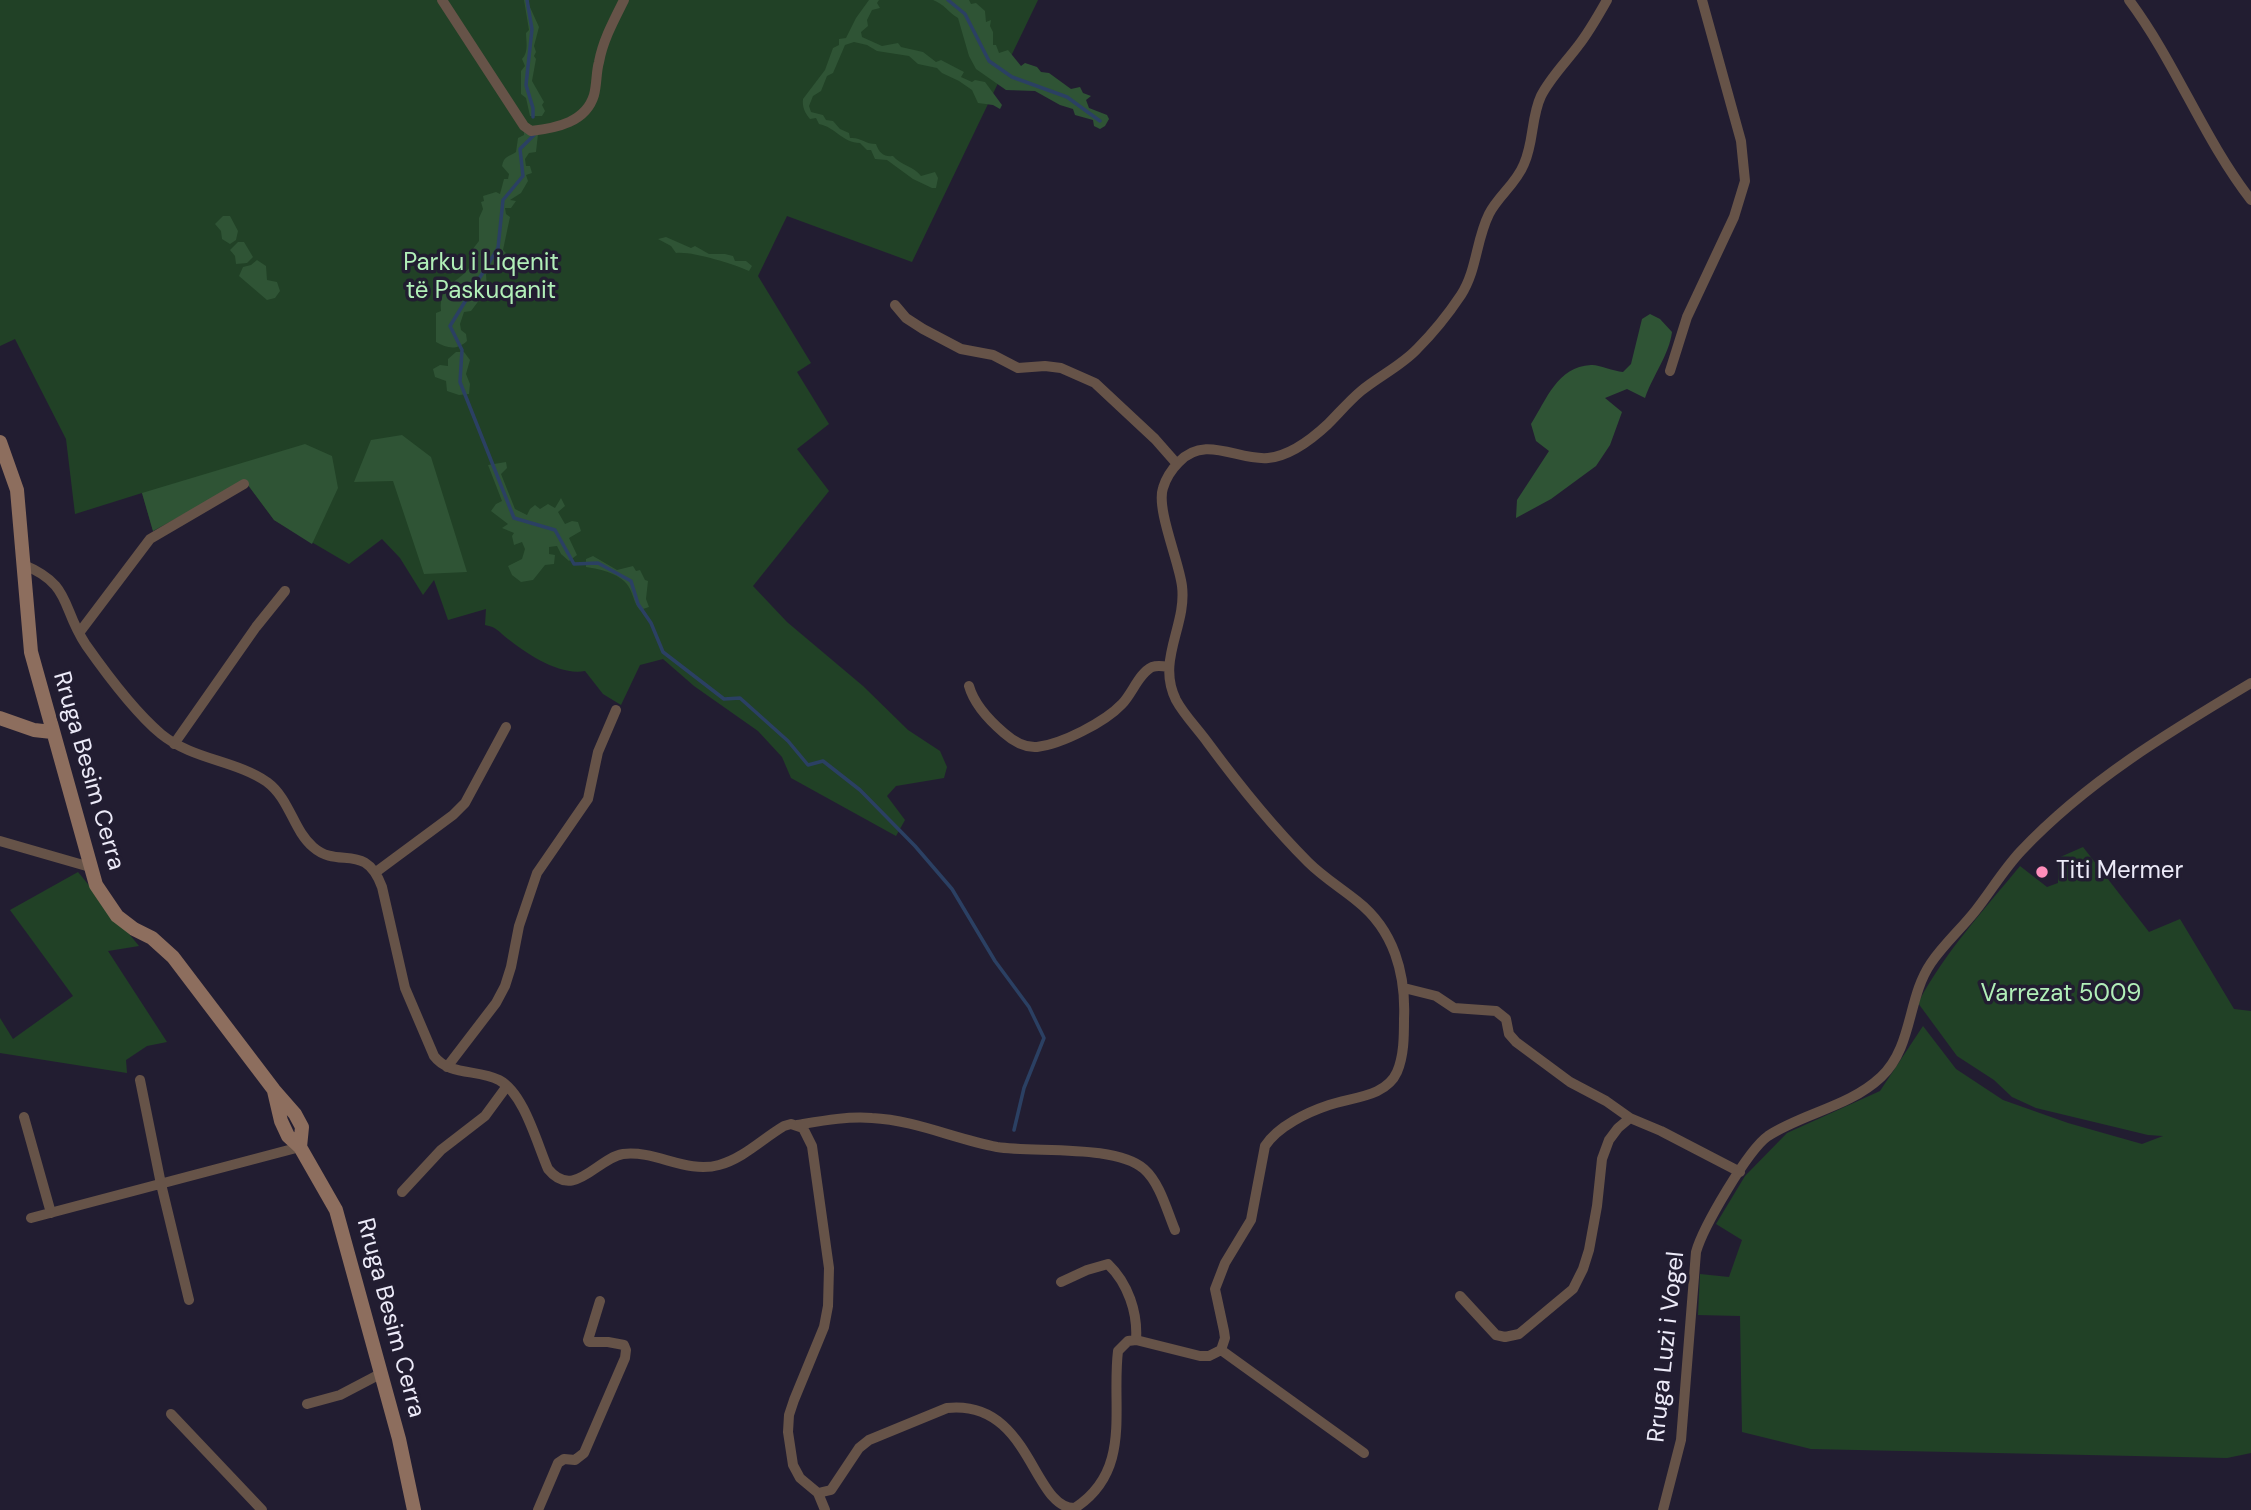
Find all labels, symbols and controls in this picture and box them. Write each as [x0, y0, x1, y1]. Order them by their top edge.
park label: Parku i Liqenit të Paskuqanit [403, 250, 559, 306]
street label: Rruga Besim Cerra [46, 668, 130, 874]
place label: Titi Mermer [2056, 858, 2183, 886]
marker: Titi Mermer [2034, 864, 2050, 880]
park label: Varrezat 5009 [1981, 981, 2141, 1009]
street label: Rruga Besim Cerra [350, 1215, 430, 1421]
street label: Rruga Luzi i Vogel [1643, 1250, 1691, 1444]

